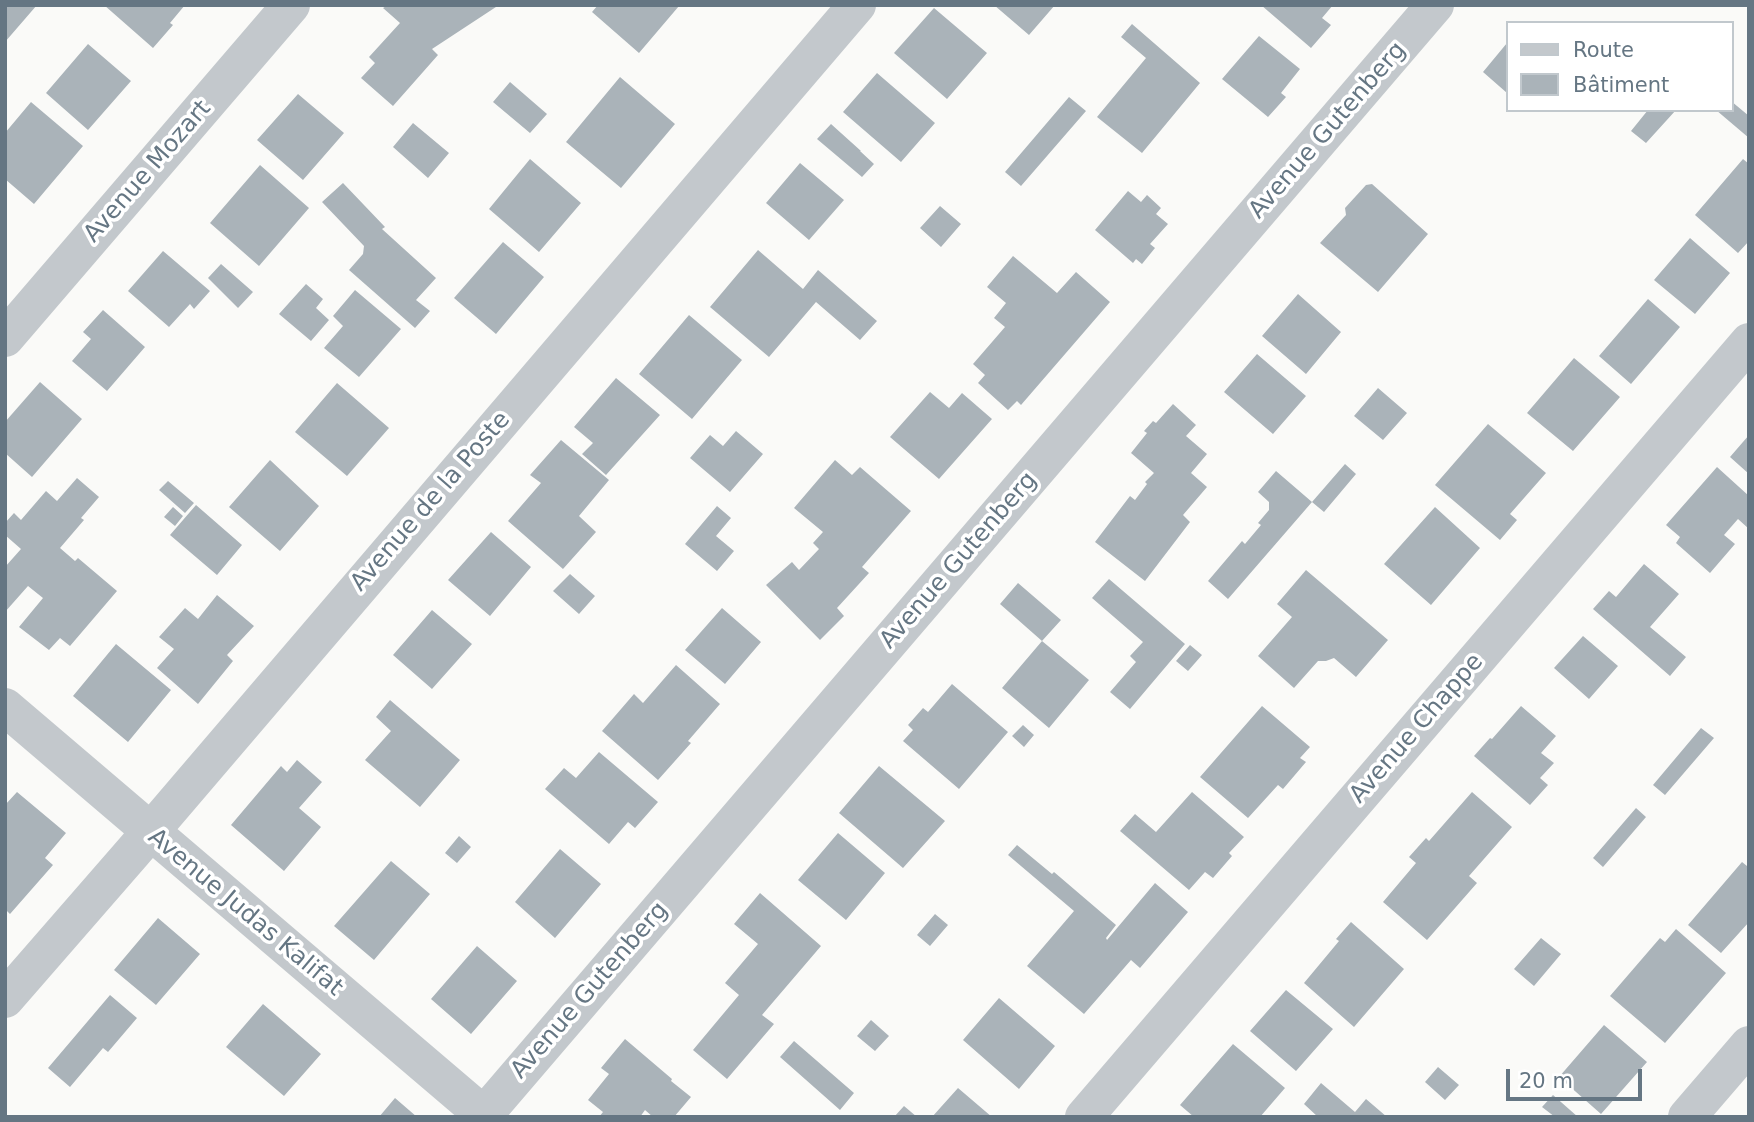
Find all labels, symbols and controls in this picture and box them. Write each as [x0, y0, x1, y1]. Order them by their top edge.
legend [1506, 21, 1733, 112]
street label: Avenue Gutenberg [1243, 37, 1413, 225]
text: Route [1573, 38, 1634, 62]
text: Bâtiment [1573, 73, 1669, 97]
street label: Avenue Mozart [78, 95, 218, 249]
street label: Avenue de la Poste [345, 406, 517, 598]
street label: Avenue Gutenberg [874, 467, 1044, 655]
street label: Avenue Chappe [1344, 648, 1490, 810]
street label: Avenue Judas Kalifat [142, 823, 348, 1003]
street label: Avenue Gutenberg [505, 897, 675, 1085]
scale bar [1509, 1056, 1646, 1100]
text: 20 m [1519, 1069, 1573, 1093]

